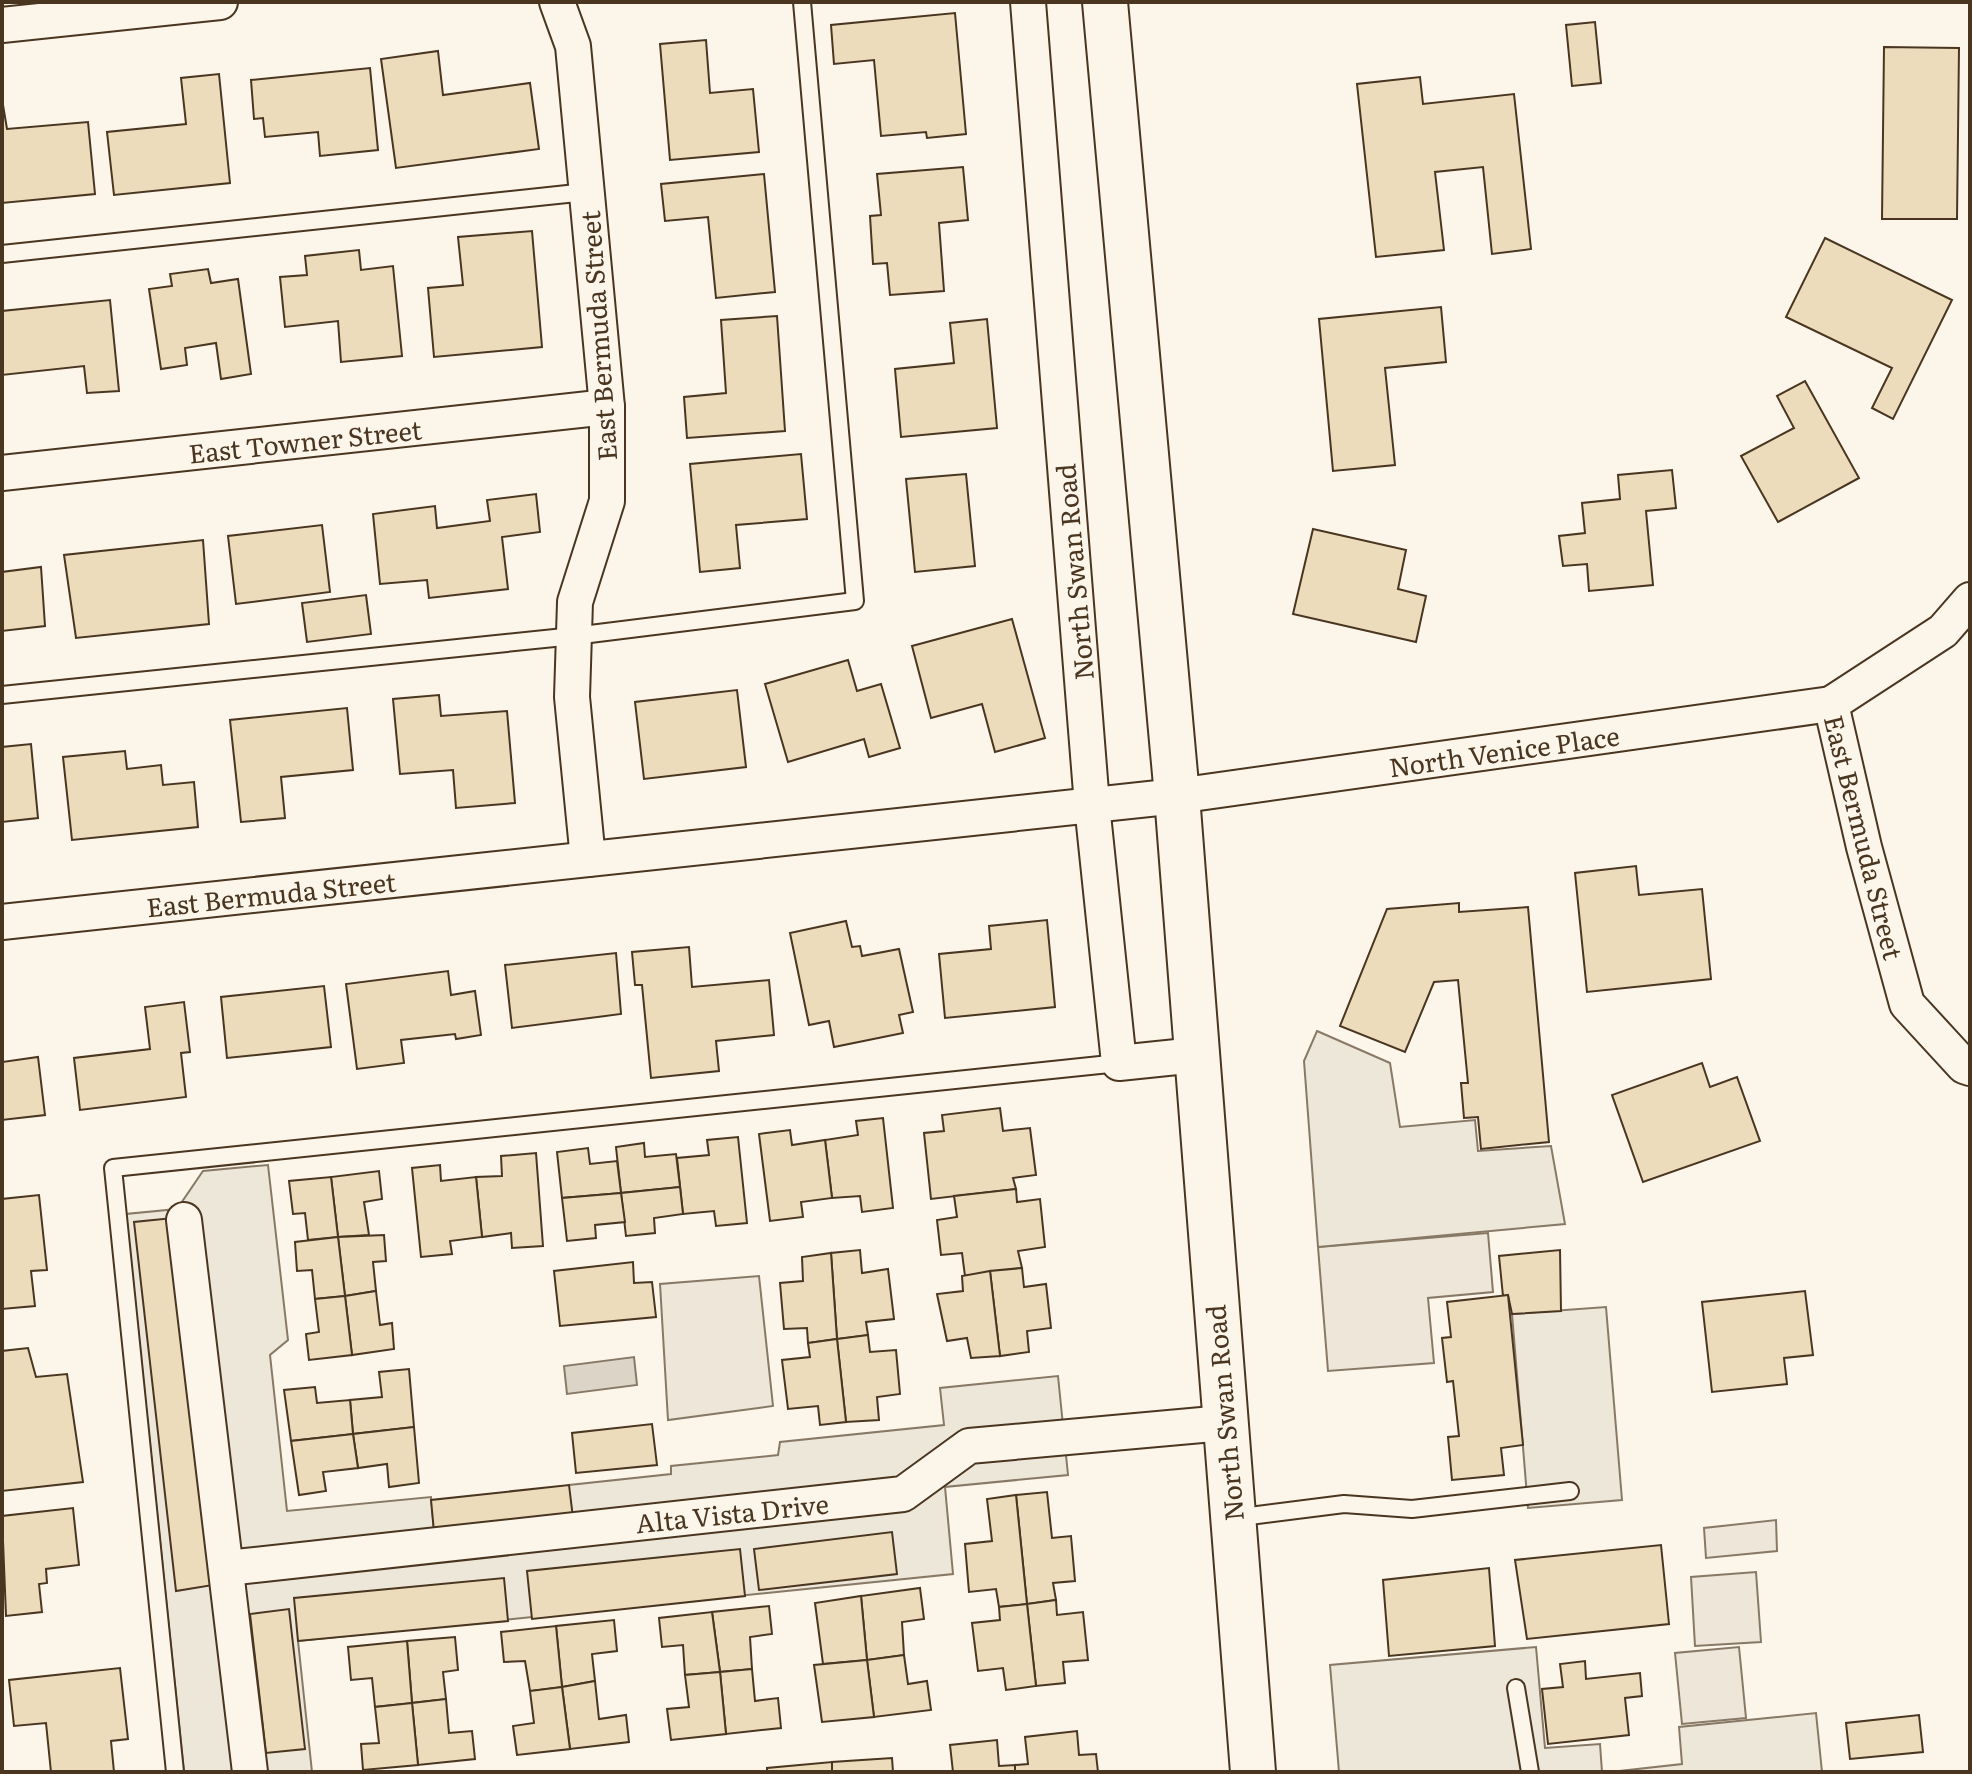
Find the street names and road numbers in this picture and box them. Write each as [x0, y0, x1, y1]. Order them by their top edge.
street label: East Bermuda Street [569, 209, 625, 462]
street label: East Towner Street [186, 408, 424, 472]
street label: North Swan Road [1044, 462, 1102, 682]
street label: East Bermuda Street [1816, 711, 1914, 964]
street label: North Venice Place [1386, 715, 1622, 785]
street label: East Bermuda Street [144, 860, 398, 926]
street label: North Swan Road [1194, 1303, 1252, 1523]
street label: Alta Vista Drive [634, 1482, 830, 1542]

